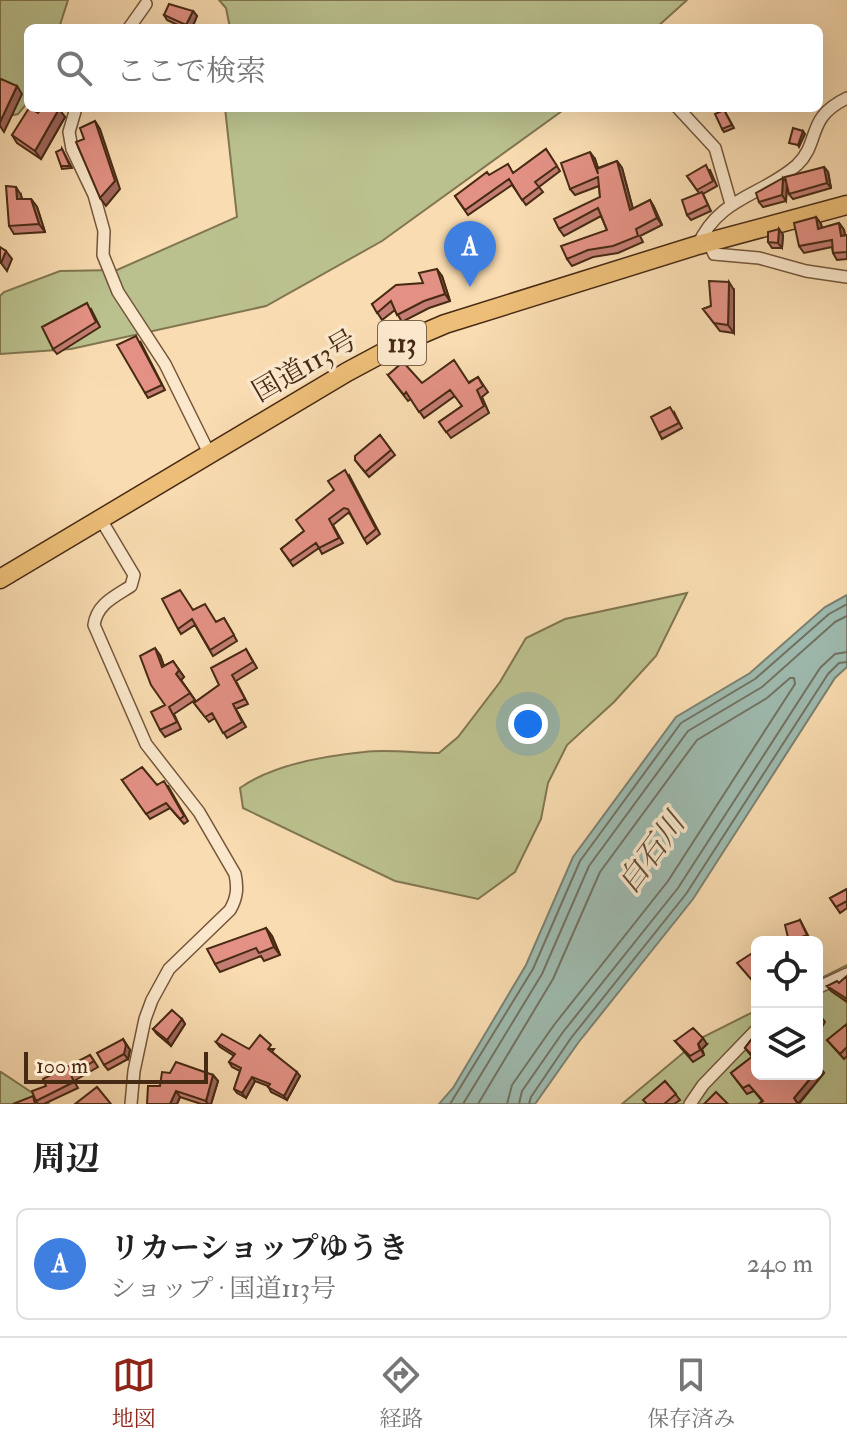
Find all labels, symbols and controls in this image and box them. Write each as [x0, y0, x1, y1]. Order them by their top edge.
search box [24, 24, 823, 112]
icon: search [52, 46, 96, 90]
text: ここで検索 [116, 53, 266, 90]
pin: A [444, 221, 496, 287]
road number: 113 [378, 321, 426, 365]
street label: 国道113号 [246, 322, 363, 410]
your location [508, 704, 548, 744]
water label: 白石川 [610, 804, 695, 901]
map controls [751, 936, 823, 1080]
button: locate [751, 936, 823, 1008]
button: layers [751, 1008, 823, 1080]
scale bar [24, 1048, 208, 1084]
text: 100 m [36, 1052, 88, 1080]
text: 周辺 [32, 1138, 100, 1181]
text: リカーショップゆうき [110, 1230, 409, 1267]
text: A [52, 1248, 68, 1280]
text: 240 m [747, 1248, 813, 1280]
text: ショップ · 国道113号 [110, 1273, 336, 1305]
tab: 地図 [112, 1353, 156, 1433]
tab: 経路 [379, 1353, 423, 1433]
tab: 保存済み [647, 1353, 735, 1433]

